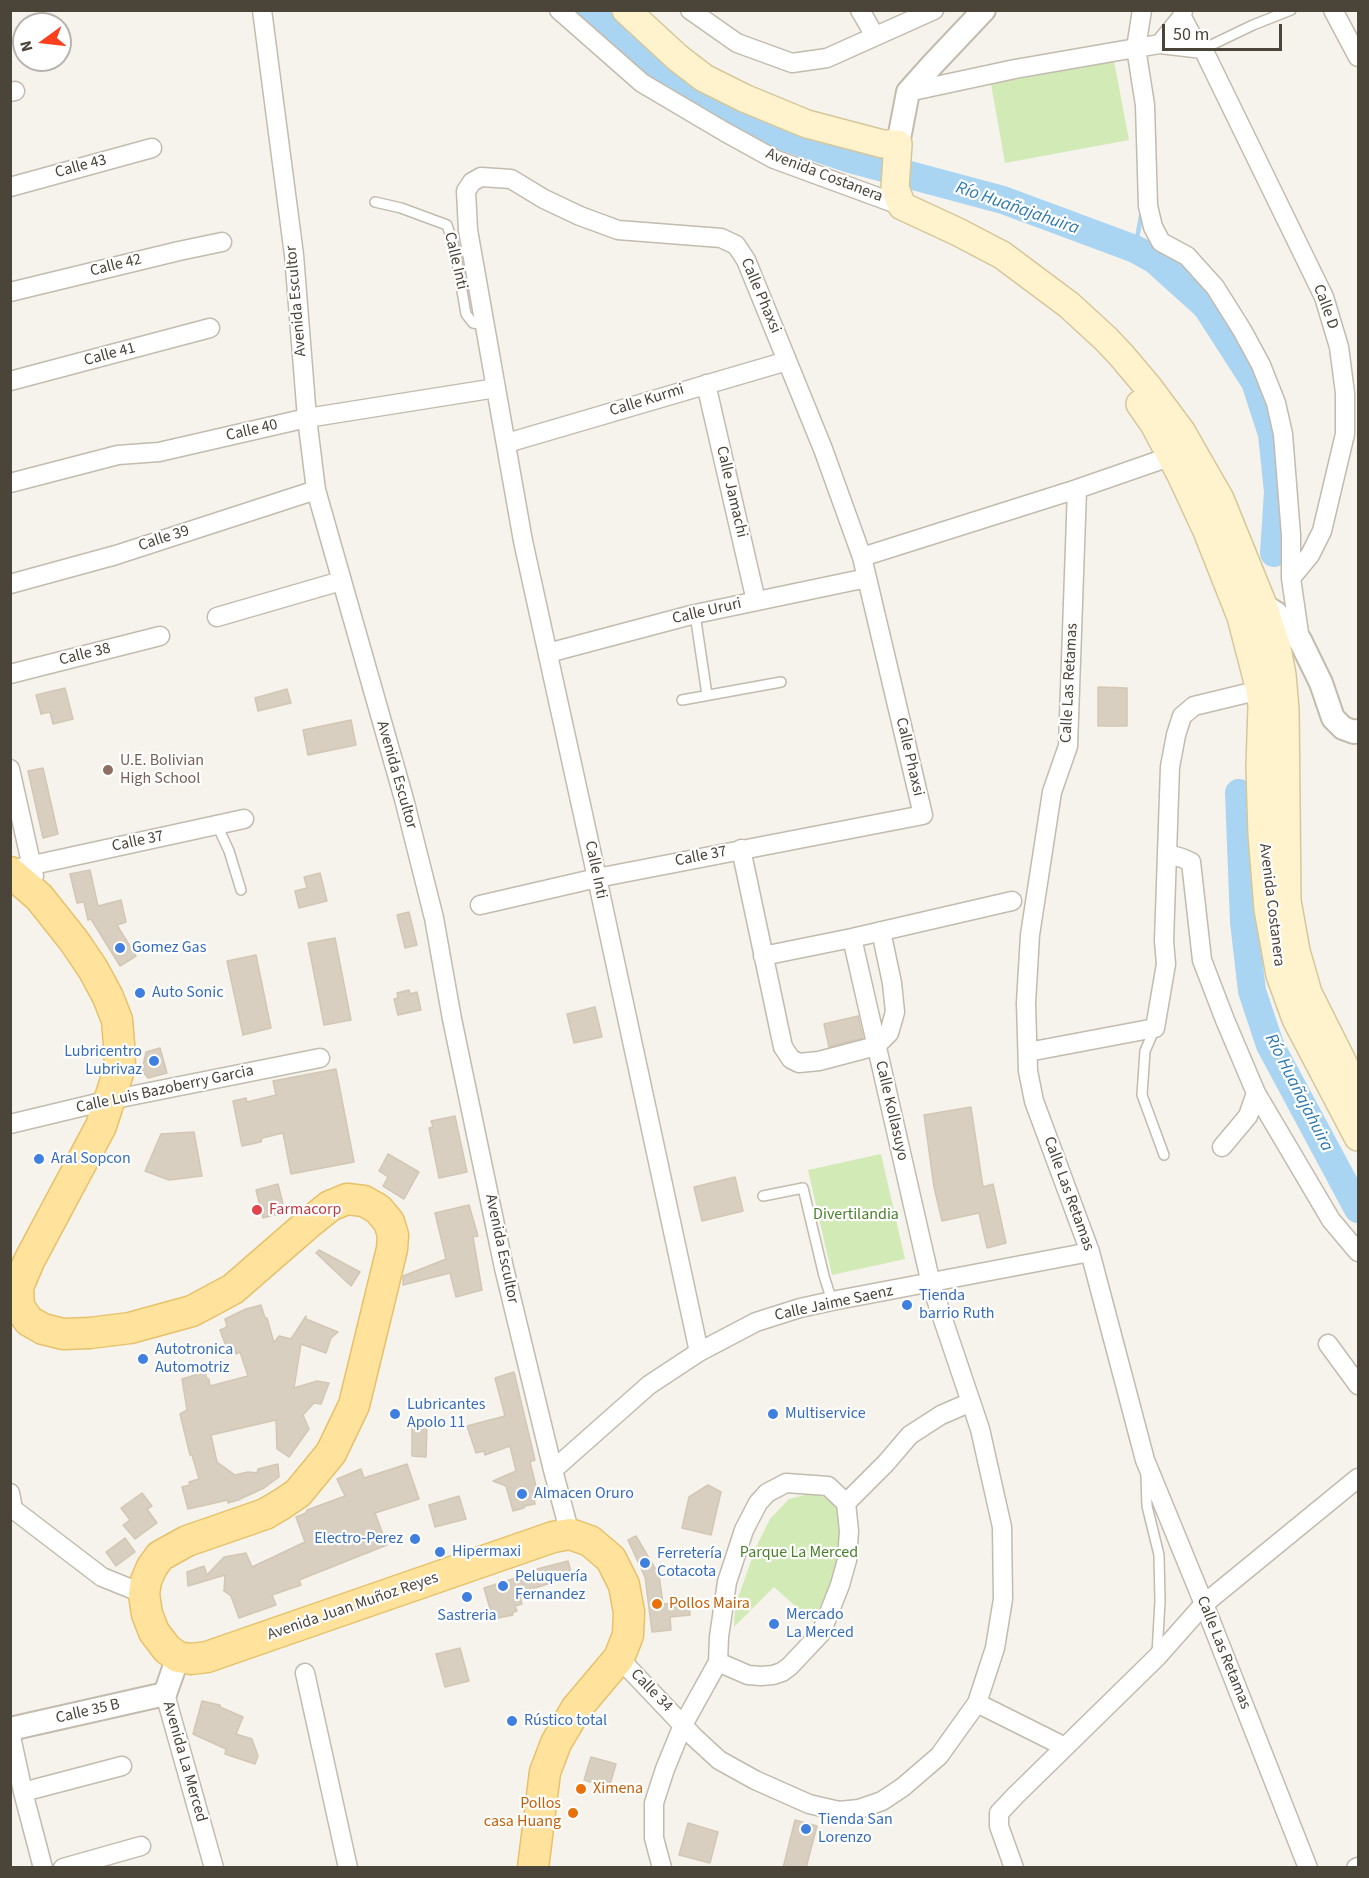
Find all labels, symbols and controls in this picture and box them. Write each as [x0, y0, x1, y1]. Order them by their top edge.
north arrow [12, 12, 72, 72]
scale bar [1165, 12, 1285, 50]
text: 50 m [1173, 22, 1209, 47]
text: N [15, 38, 39, 54]
street label: Avenida Costanera [763, 145, 885, 207]
street label: Calle 43 [53, 151, 109, 183]
water label: Río Huañajahuira [952, 178, 1082, 240]
street label: Calle Inti [439, 230, 471, 292]
street label: Avenida Escultor [283, 245, 311, 357]
street label: Calle 42 [88, 250, 144, 282]
street label: Calle Phaxsi [736, 255, 784, 337]
street label: Calle D [1308, 282, 1342, 332]
street label: Calle 41 [82, 339, 138, 371]
street label: Calle Kurmi [607, 381, 687, 421]
street label: Calle 40 [224, 416, 280, 446]
street label: Calle Jamachi [711, 444, 751, 540]
street label: Calle 39 [136, 522, 192, 556]
street label: Calle Ururi [670, 595, 744, 629]
street label: Calle Las Retamas [1057, 623, 1083, 743]
street label: Calle 38 [57, 639, 113, 671]
street label: Calle Phaxsi [891, 716, 927, 798]
street label: Avenida Escultor [371, 719, 421, 831]
place label: U.E. Bolivian High School [120, 751, 204, 789]
marker: U.E. Bolivian High School [101, 763, 115, 777]
street label: Calle 37 [110, 827, 166, 857]
street label: Calle Inti [579, 839, 611, 901]
street label: Avenida Costanera [1254, 842, 1288, 968]
street label: Calle 37 [673, 843, 729, 871]
place label: Gomez Gas [132, 938, 206, 958]
marker: Gomez Gas [113, 941, 127, 955]
place label: Auto Sonic [152, 983, 224, 1003]
marker: Auto Sonic [133, 986, 147, 1000]
water label: Río Huañajahuira [1259, 1031, 1337, 1155]
place label: Lubricentro Lubrivaz [64, 1042, 142, 1080]
marker: Lubricentro Lubrivaz [147, 1054, 161, 1068]
street label: Calle Kollasuyo [870, 1059, 912, 1163]
street label: Calle Luis Bazoberry Garcia [74, 1062, 256, 1118]
street label: Calle Las Retamas [1038, 1134, 1098, 1254]
place label: Aral Sopcon [51, 1149, 131, 1169]
marker: Aral Sopcon [32, 1152, 46, 1166]
street label: Avenida Escultor [480, 1193, 522, 1305]
place label: Farmacorp [269, 1200, 341, 1220]
marker: Farmacorp [250, 1203, 264, 1217]
park label: Divertilandia [813, 1205, 899, 1225]
street label: Calle Jaime Saenz [773, 1282, 895, 1326]
place label: Tienda barrio Ruth [919, 1286, 995, 1324]
marker: Tienda barrio Ruth [900, 1298, 914, 1312]
place label: Autotronica Automotriz [155, 1340, 233, 1378]
marker: Autotronica Automotriz [136, 1352, 150, 1366]
place label: Lubricantes Apolo 11 [407, 1395, 485, 1433]
place label: Multiservice [785, 1404, 866, 1424]
marker: Lubricantes Apolo 11 [388, 1407, 402, 1421]
marker: Multiservice [766, 1407, 780, 1421]
place label: Almacen Oruro [534, 1484, 634, 1504]
marker: Almacen Oruro [515, 1487, 529, 1501]
place label: Electro-Perez [314, 1529, 403, 1549]
marker: Electro-Perez [408, 1532, 422, 1546]
place label: Hipermaxi [452, 1542, 521, 1562]
park label: Parque La Merced [740, 1543, 858, 1563]
place label: Ferretería Cotacota [657, 1544, 722, 1582]
marker: Hipermaxi [433, 1545, 447, 1559]
marker: Ferretería Cotacota [638, 1556, 652, 1570]
place label: Peluquería Fernandez [515, 1567, 587, 1605]
street label: Avenida Juan Muñoz Reyes [265, 1569, 441, 1645]
marker: Peluquería Fernandez [496, 1579, 510, 1593]
marker: Sastreria [460, 1590, 474, 1604]
place label: Pollos Maira [669, 1594, 750, 1614]
street label: Calle Las Retamas [1192, 1594, 1254, 1712]
marker: Pollos Maira [650, 1597, 664, 1611]
place label: Mercado La Merced [786, 1605, 854, 1643]
place label: Sastreria [437, 1606, 497, 1626]
marker: Mercado La Merced [767, 1617, 781, 1631]
street label: Calle 34 [626, 1665, 676, 1717]
street label: Calle 35 B [54, 1695, 122, 1729]
street label: Avenida La Merced [158, 1700, 210, 1824]
place label: Rústico total [524, 1711, 607, 1731]
marker: Rústico total [505, 1714, 519, 1728]
place label: Ximena [593, 1779, 643, 1799]
marker: Ximena [574, 1782, 588, 1796]
place label: Pollos casa Huang [484, 1794, 561, 1832]
marker: Pollos casa Huang [566, 1806, 580, 1820]
place label: Tienda San Lorenzo [818, 1810, 893, 1848]
marker: Tienda San Lorenzo [799, 1822, 813, 1836]

